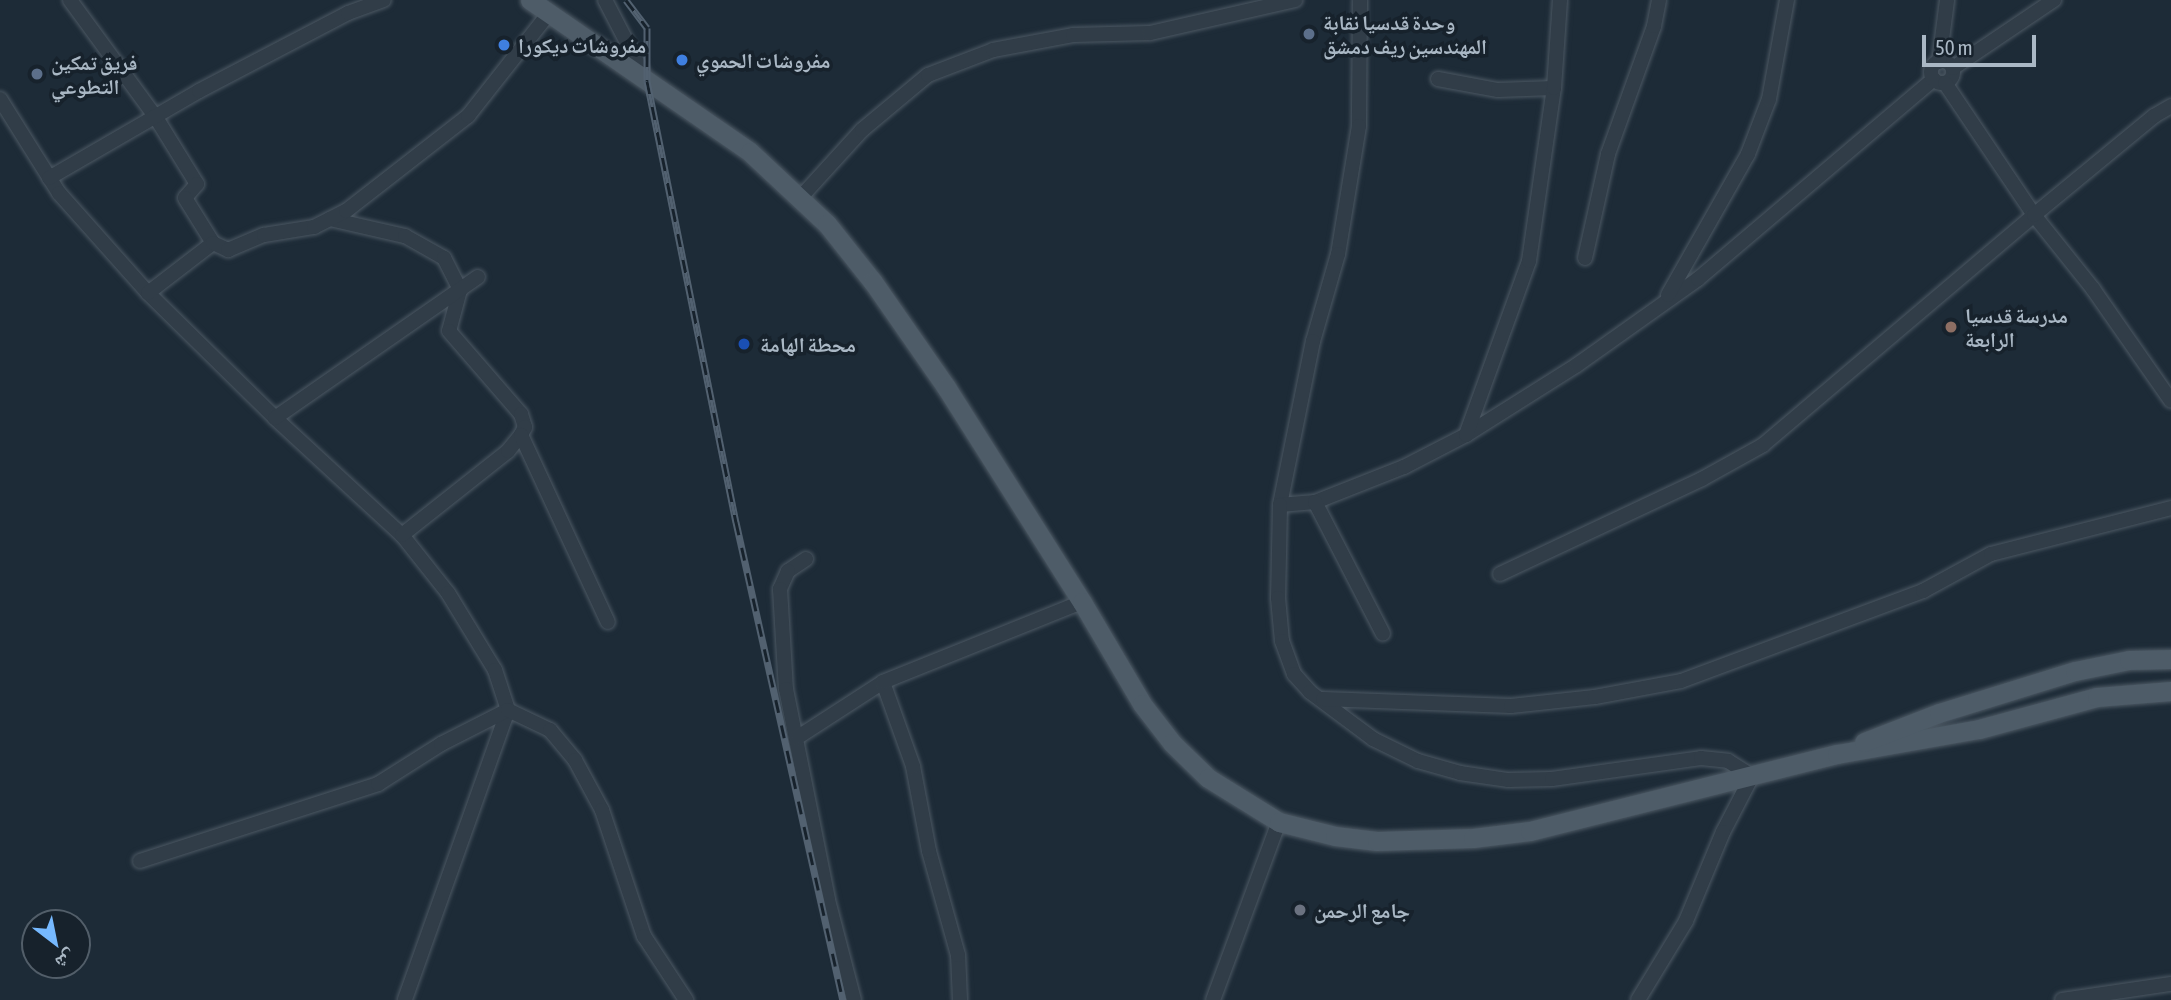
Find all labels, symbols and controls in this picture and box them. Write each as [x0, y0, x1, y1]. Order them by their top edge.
place label: وحدة قدسيا نقابة المهندسين ريف دمشق [1323, 9, 1487, 59]
scale bar [1926, 21, 2040, 65]
marker: وحدة قدسيا نقابة المهندسين ريف دمشق [1301, 26, 1317, 42]
place label: مفروشات ديكورا [518, 32, 646, 58]
text: 50 m [1935, 35, 1973, 59]
marker: مفروشات ديكورا [496, 37, 512, 53]
place label: مفروشات الحموي [696, 47, 830, 73]
place label: فريق تمكين التطوعي [51, 49, 137, 99]
marker: مفروشات الحموي [674, 52, 690, 68]
marker: فريق تمكين التطوعي [29, 66, 45, 82]
place label: مدرسة قدسيا الرابعة [1965, 302, 2068, 352]
marker: مدرسة قدسيا الرابعة [1943, 319, 1959, 335]
place label: محطة الهامة [760, 331, 856, 357]
marker: محطة الهامة [734, 334, 754, 354]
place label: جامع الرحمن [1314, 897, 1410, 923]
marker: جامع الرحمن [1292, 902, 1308, 918]
north arrow [21, 909, 91, 979]
text: ش [52, 945, 80, 975]

